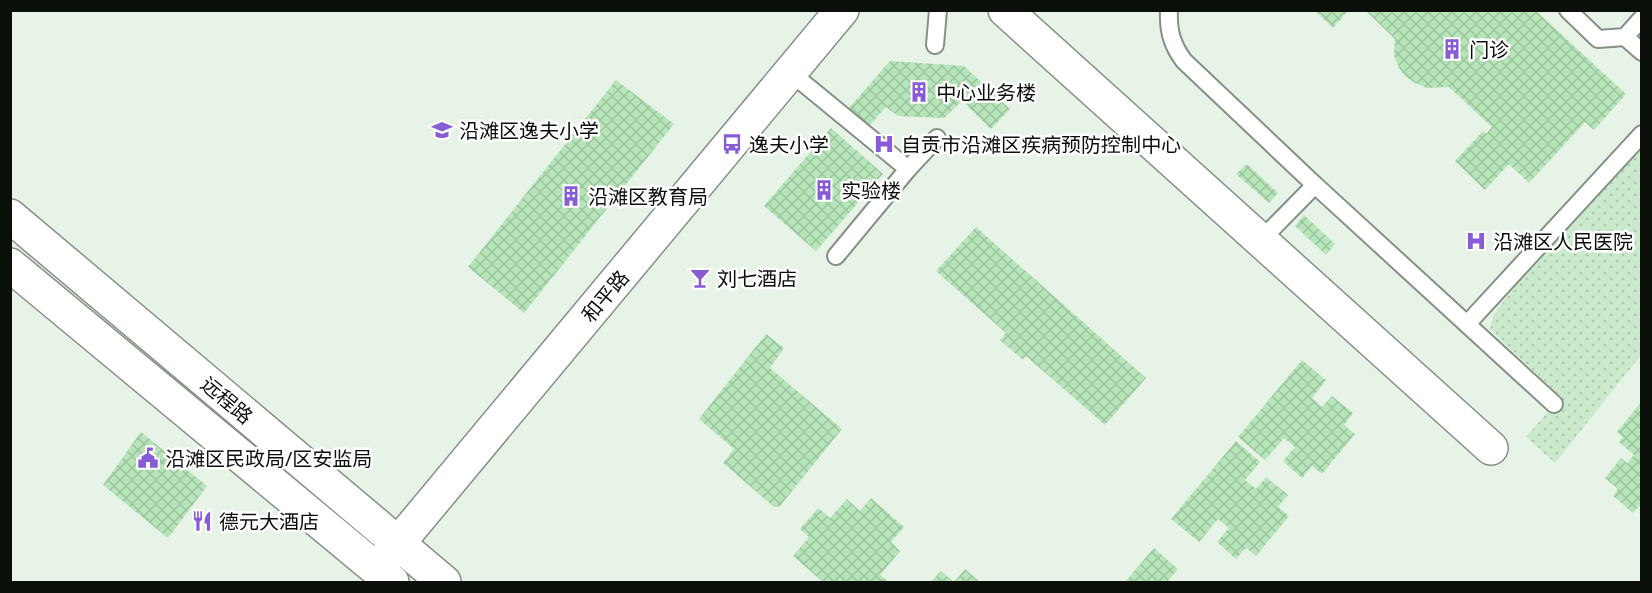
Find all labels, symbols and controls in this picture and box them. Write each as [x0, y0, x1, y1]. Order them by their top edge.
place label: 门诊 [1469, 36, 1509, 63]
building icon: 门诊 [1440, 37, 1464, 61]
place label: 中心业务楼 [936, 79, 1036, 106]
building icon: 中心业务楼 [907, 80, 931, 104]
place label: 沿滩区逸夫小学 [459, 117, 599, 144]
school or university icon: 沿滩区逸夫小学 [430, 118, 454, 142]
place label: 逸夫小学 [749, 131, 829, 158]
place label: 自贡市沿滩区疾病预防控制中心 [901, 131, 1181, 158]
bus stop icon: 逸夫小学 [720, 132, 744, 156]
hospital icon: 自贡市沿滩区疾病预防控制中心 [872, 132, 896, 156]
place label: 实验楼 [841, 177, 901, 204]
building icon: 实验楼 [812, 178, 836, 202]
place label: 沿滩区教育局 [588, 183, 708, 210]
building icon: 沿滩区教育局 [559, 184, 583, 208]
place label: 沿滩区人民医院 [1493, 228, 1633, 255]
hospital icon: 沿滩区人民医院 [1464, 229, 1488, 253]
street label: 和平路 [575, 264, 635, 328]
place label: 刘七酒店 [717, 265, 797, 292]
bar icon: 刘七酒店 [688, 266, 712, 290]
street label: 远程路 [195, 370, 259, 430]
place label: 沿滩区民政局/区安监局 [165, 445, 372, 472]
public building icon: 沿滩区民政局/区安监局 [136, 446, 160, 470]
place label: 德元大酒店 [219, 508, 319, 535]
restaurant icon: 德元大酒店 [190, 509, 214, 533]

